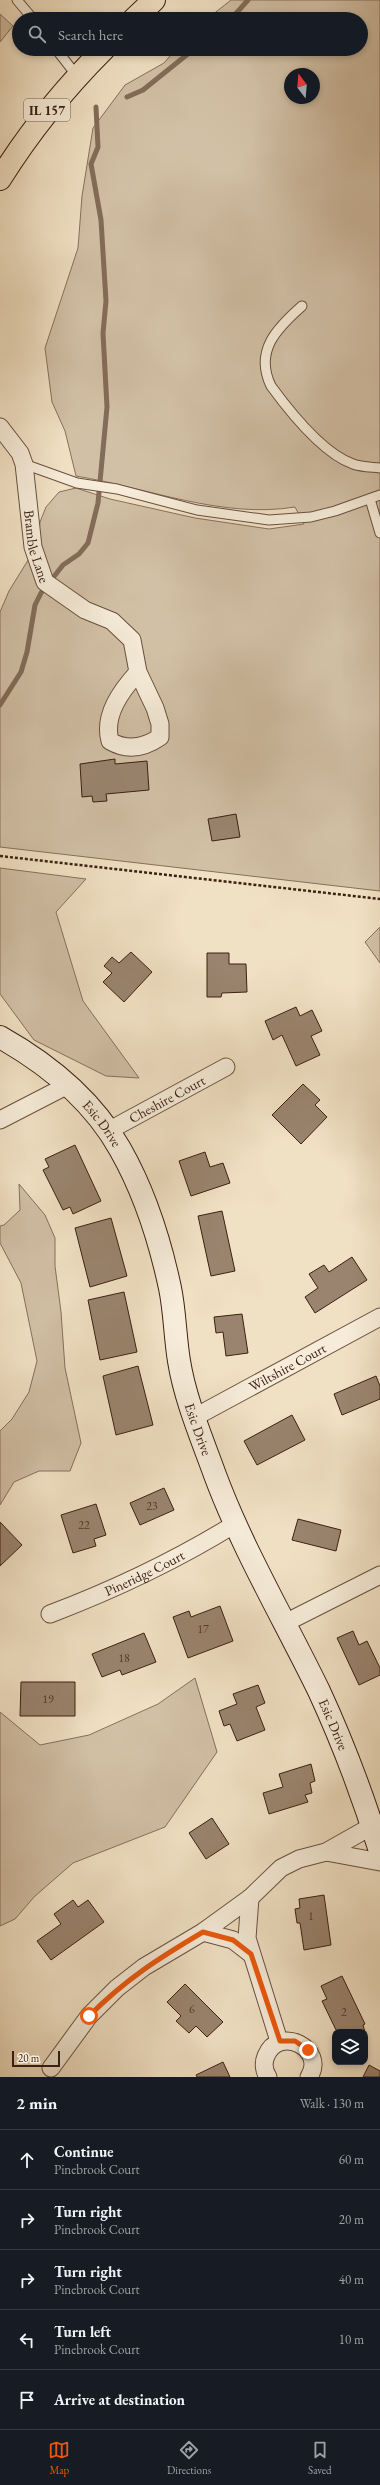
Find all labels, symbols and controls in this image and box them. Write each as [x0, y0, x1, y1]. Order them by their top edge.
search box [12, 12, 368, 56]
icon: search [26, 23, 48, 45]
text: Search here [58, 25, 123, 44]
north arrow [284, 68, 320, 104]
road number: IL 157 [24, 99, 70, 121]
street label: Bramble Lane [20, 509, 54, 586]
street label: Cheshire Court [126, 1071, 209, 1127]
street label: Esic Drive [79, 1096, 126, 1151]
street label: Wiltshire Court [246, 1339, 330, 1395]
street label: Esic Drive [181, 1401, 216, 1459]
house number: 23 [146, 1498, 158, 1514]
house number: 22 [78, 1517, 90, 1533]
street label: Pineridge Court [102, 1546, 188, 1600]
house number: 17 [197, 1621, 209, 1637]
house number: 18 [118, 1650, 130, 1666]
house number: 19 [42, 1691, 54, 1707]
street label: Esic Drive [315, 1696, 353, 1753]
house number: 1 [308, 1908, 314, 1924]
house number: 6 [189, 2001, 195, 2017]
house number: 2 [341, 2004, 347, 2020]
route start [80, 2007, 98, 2025]
map controls [332, 2029, 368, 2065]
button: layers [332, 2029, 368, 2065]
route end [299, 2041, 317, 2059]
scale bar [12, 2049, 60, 2068]
text: 20 m [18, 2051, 39, 2065]
text: 2 min [16, 2092, 57, 2114]
text: Walk · 130 m [300, 2095, 364, 2112]
text: Continue [54, 2142, 114, 2161]
icon: ahead [16, 2149, 38, 2171]
text: 60 m [339, 2151, 364, 2168]
text: Pinebrook Court [54, 2161, 140, 2178]
text: Turn right [54, 2202, 122, 2221]
icon: right [16, 2209, 38, 2231]
text: 20 m [339, 2211, 364, 2228]
text: Pinebrook Court [54, 2221, 140, 2238]
text: Turn right [54, 2262, 122, 2281]
icon: right [16, 2269, 38, 2291]
text: 40 m [339, 2271, 364, 2288]
text: Pinebrook Court [54, 2281, 140, 2298]
text: Turn left [54, 2322, 111, 2341]
icon: left [16, 2329, 38, 2351]
text: 10 m [339, 2331, 364, 2348]
text: Pinebrook Court [54, 2341, 140, 2358]
icon: arrive [16, 2389, 38, 2411]
text: Arrive at destination [54, 2390, 185, 2409]
tab: Map [48, 2439, 70, 2477]
tab: Directions [167, 2439, 211, 2477]
tab: Saved [308, 2439, 332, 2477]

